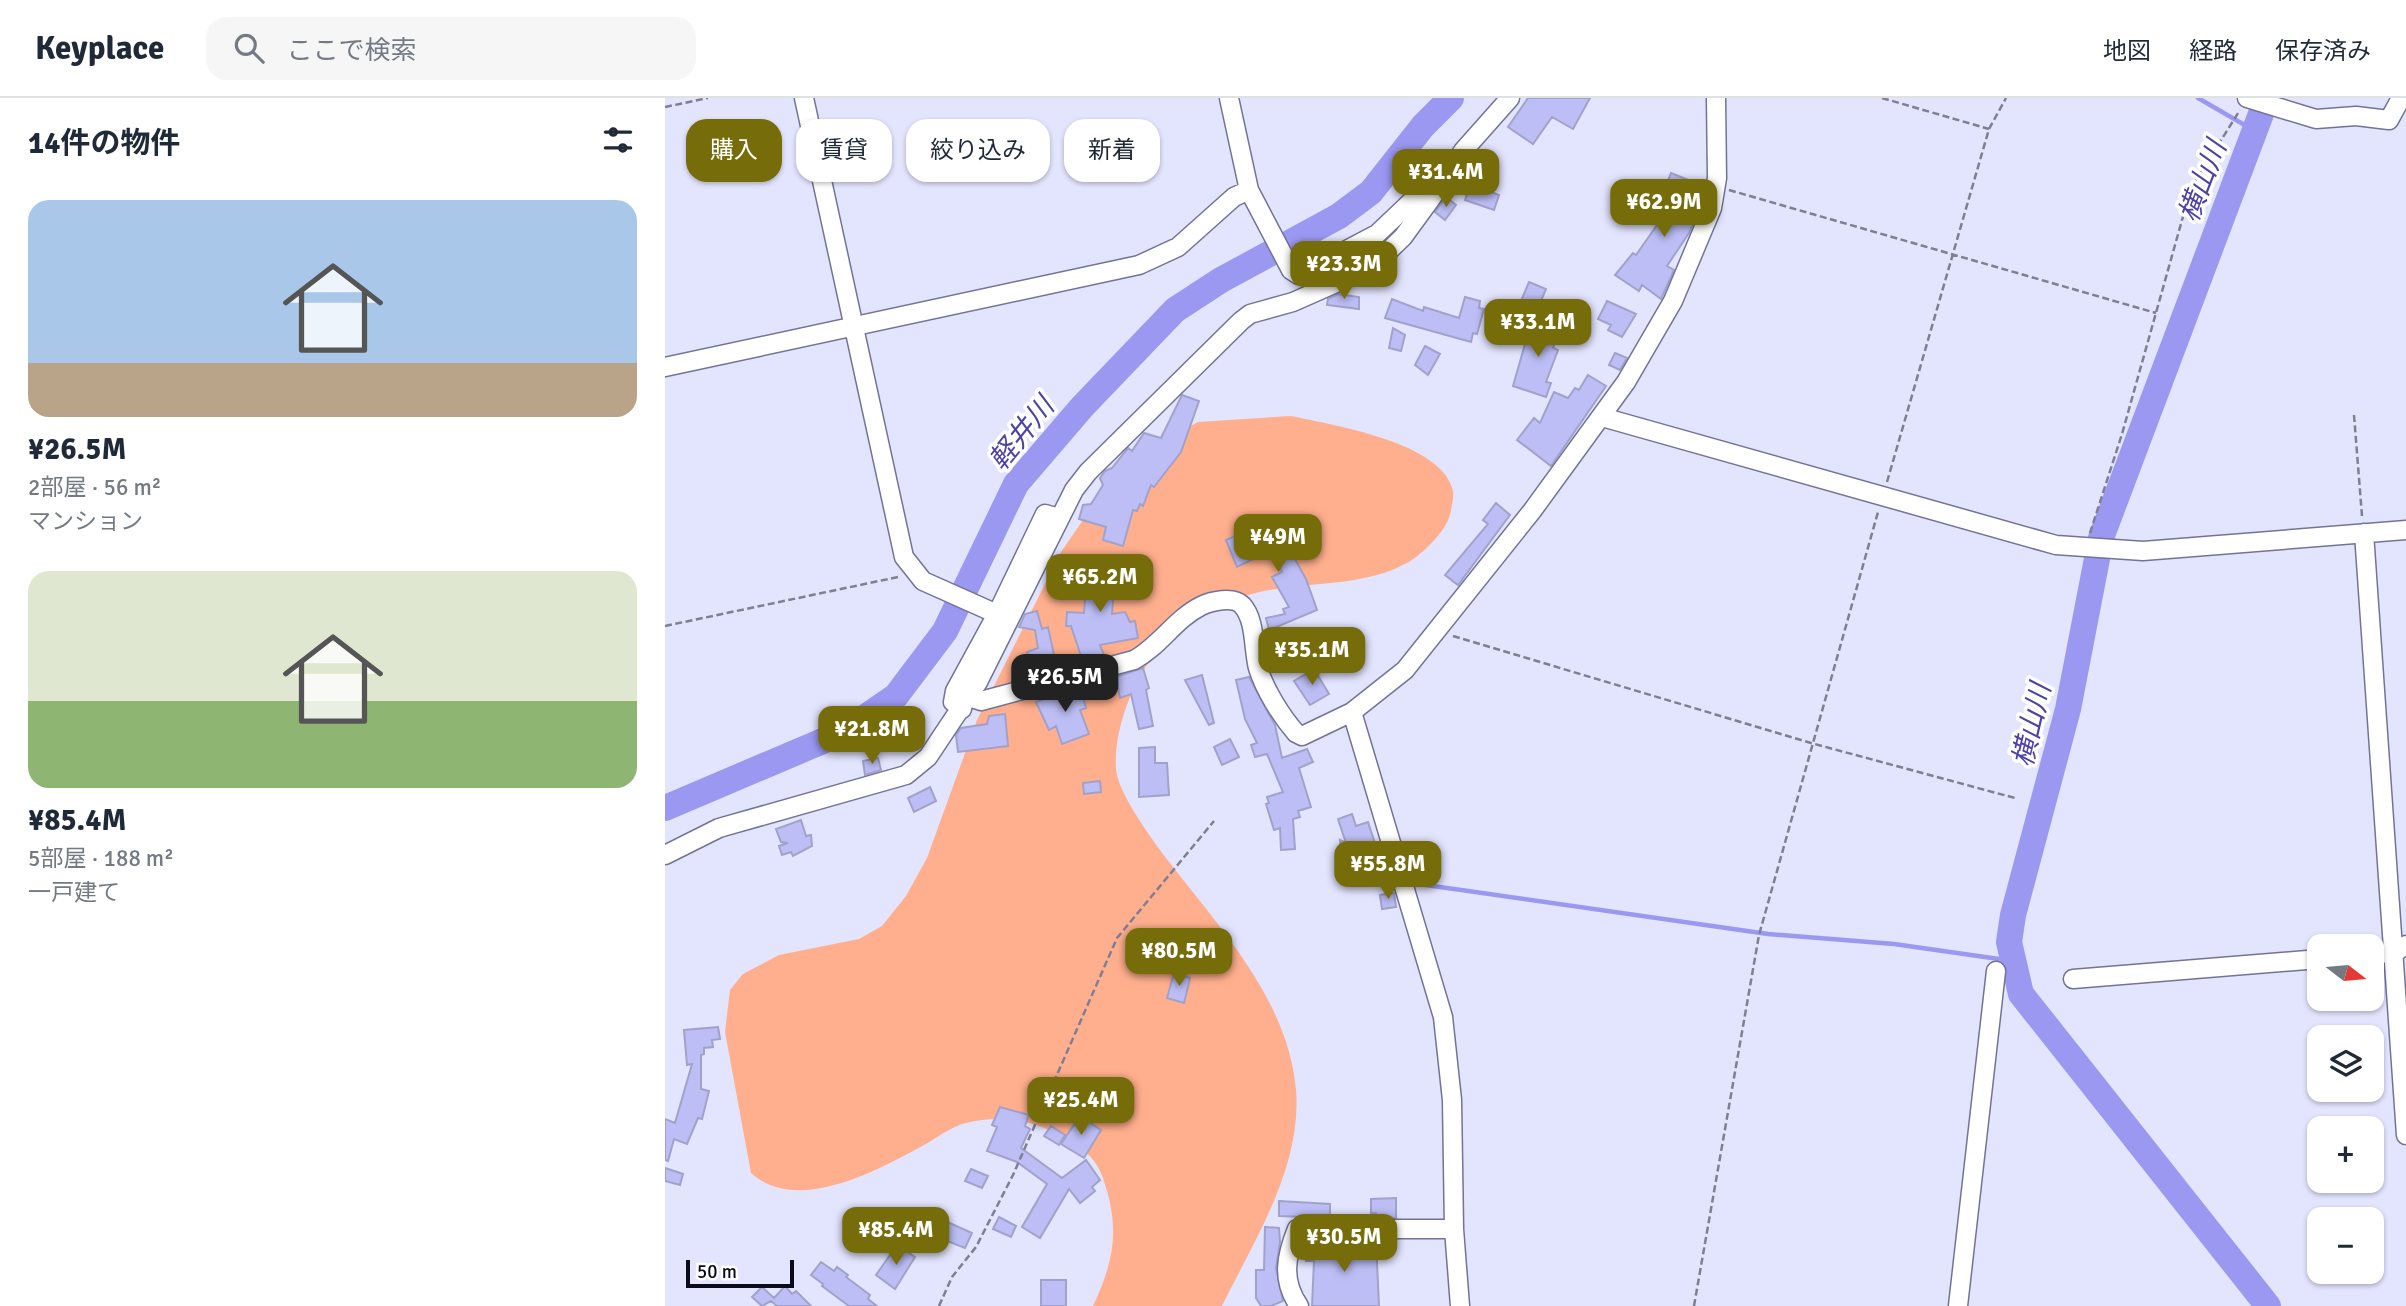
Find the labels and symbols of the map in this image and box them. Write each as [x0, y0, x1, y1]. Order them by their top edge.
water label: 横山川 [2172, 133, 2235, 227]
pin: ¥31.4M [1389, 150, 1503, 209]
pin: ¥62.9M [1607, 180, 1721, 239]
pin: ¥23.3M [1287, 242, 1401, 301]
pin: ¥33.1M [1481, 300, 1595, 359]
water label: 軽井川 [982, 388, 1063, 477]
pin: ¥49M [1237, 514, 1319, 574]
pin: ¥65.2M [1043, 554, 1157, 614]
pin: ¥35.1M [1255, 628, 1369, 687]
pin: ¥26.5M [1008, 654, 1122, 714]
water label: 横山川 [2006, 678, 2059, 770]
pin: ¥21.8M [815, 706, 929, 766]
pin: ¥55.8M [1331, 842, 1445, 901]
pin: ¥80.5M [1122, 928, 1236, 988]
north arrow [2307, 934, 2383, 1012]
pin: ¥25.4M [1024, 1077, 1138, 1137]
pin: ¥85.4M [839, 1208, 953, 1267]
pin: ¥30.5M [1287, 1214, 1401, 1274]
scale bar [686, 1257, 795, 1289]

